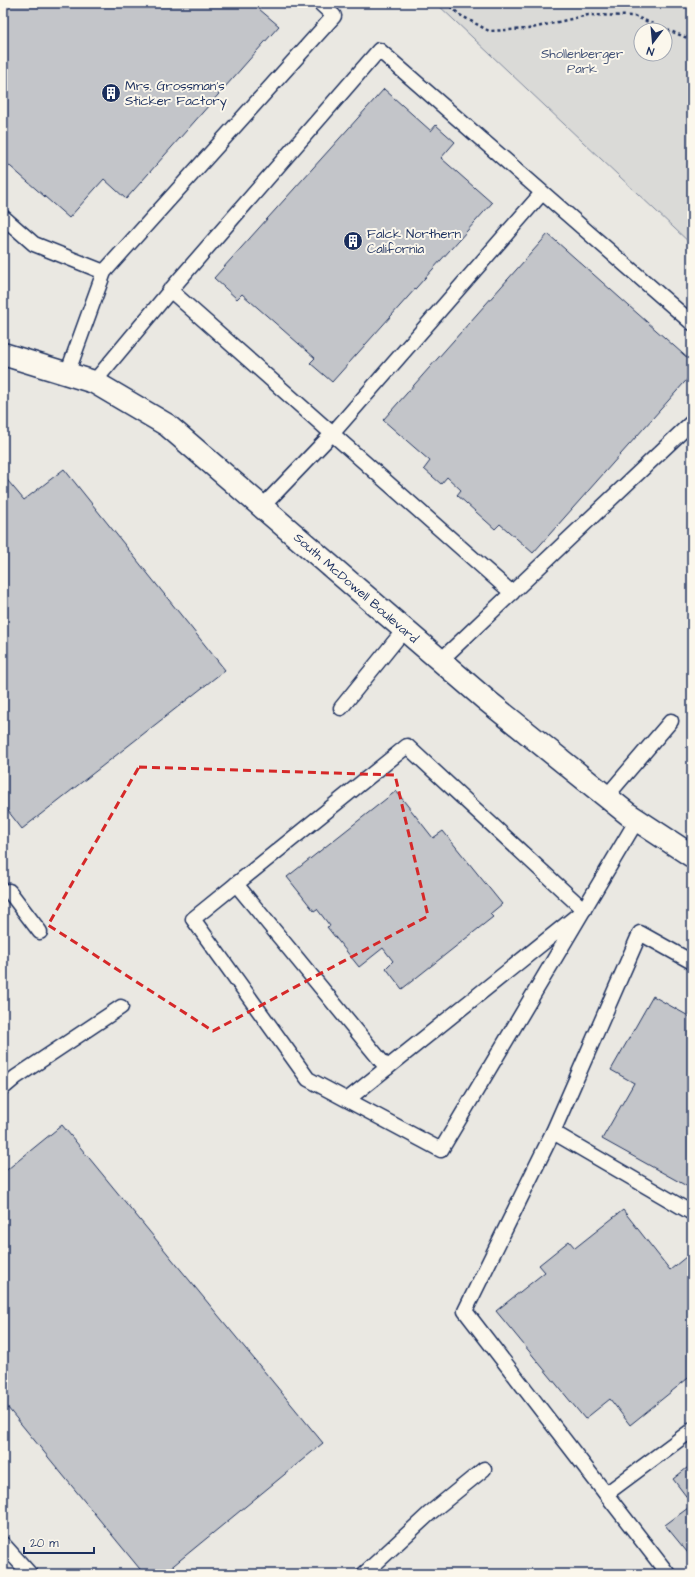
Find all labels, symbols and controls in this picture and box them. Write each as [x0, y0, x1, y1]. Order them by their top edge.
north arrow [633, 22, 673, 62]
text: N [645, 43, 656, 59]
park label: Shollenberger Park [541, 45, 623, 78]
place label: Mrs. Grossman's Sticker Factory [125, 77, 227, 111]
building icon: Mrs. Grossman's Sticker Factory [100, 82, 122, 104]
place label: Falck Northern California [367, 225, 462, 258]
building icon: Falck Northern California [342, 230, 364, 252]
street label: South McDowell Boulevard [290, 529, 423, 648]
scale bar [24, 1529, 94, 1555]
text: 20 m [30, 1535, 59, 1552]

